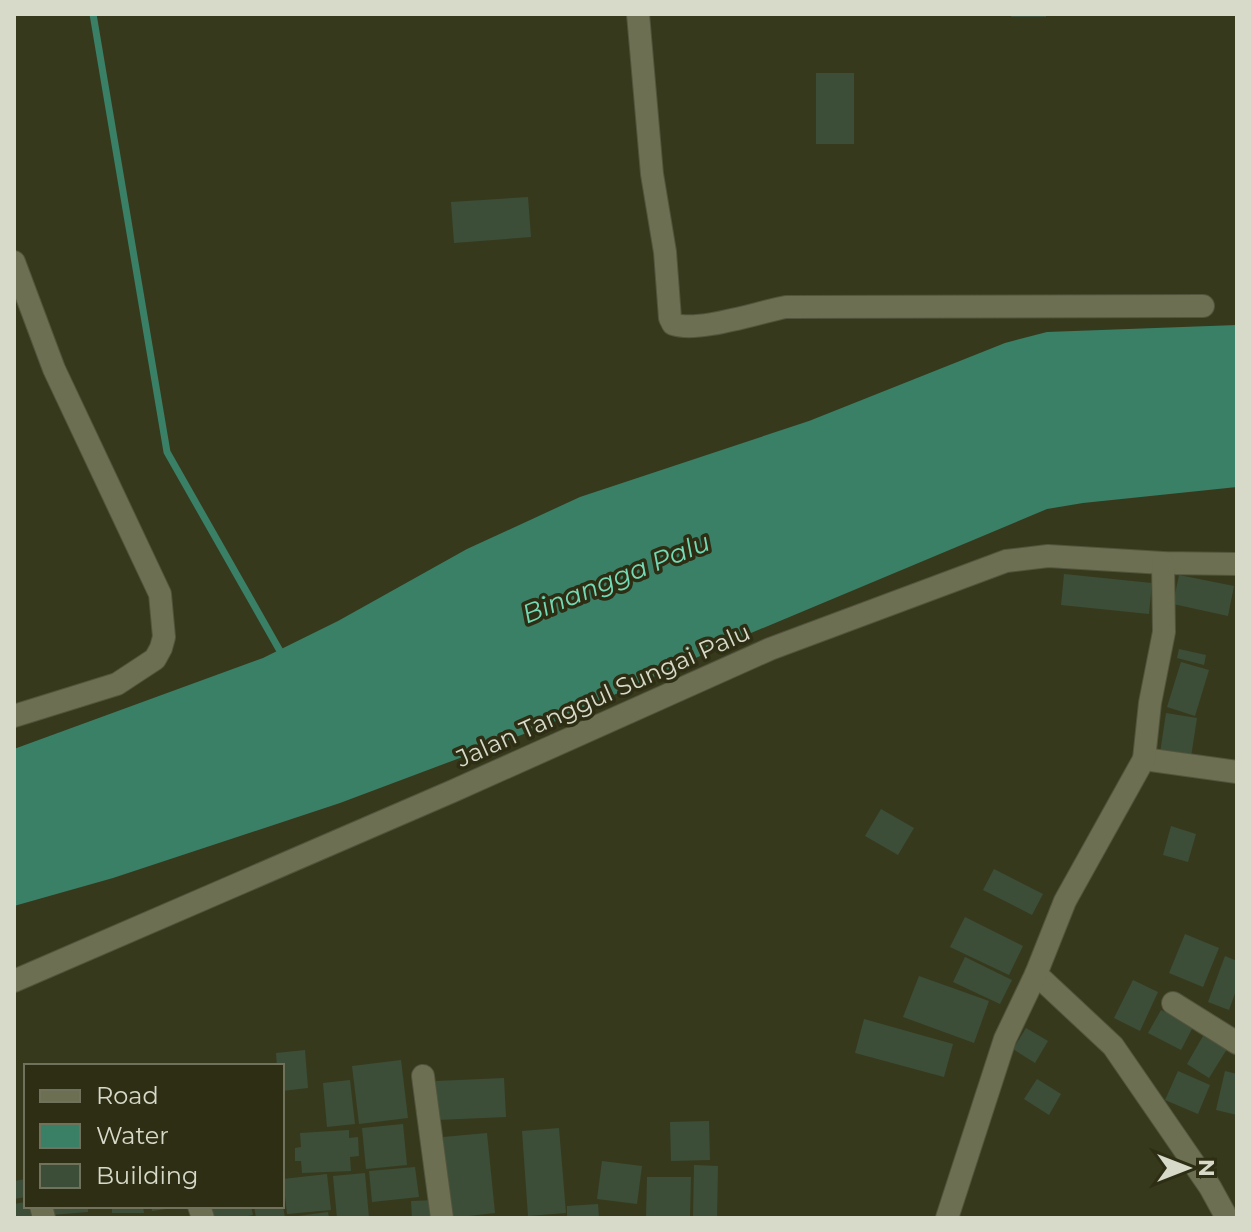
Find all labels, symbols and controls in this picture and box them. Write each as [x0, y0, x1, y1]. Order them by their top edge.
water label: Binangga Palu [517, 526, 715, 630]
street label: Jalan Tanggul Sungai Palu [451, 617, 754, 773]
legend [24, 1064, 284, 1208]
text: Road [96, 1081, 159, 1110]
text: Water [96, 1121, 169, 1150]
north arrow [1147, 1128, 1227, 1208]
text: N [1193, 1159, 1220, 1177]
text: Building [96, 1161, 199, 1190]

